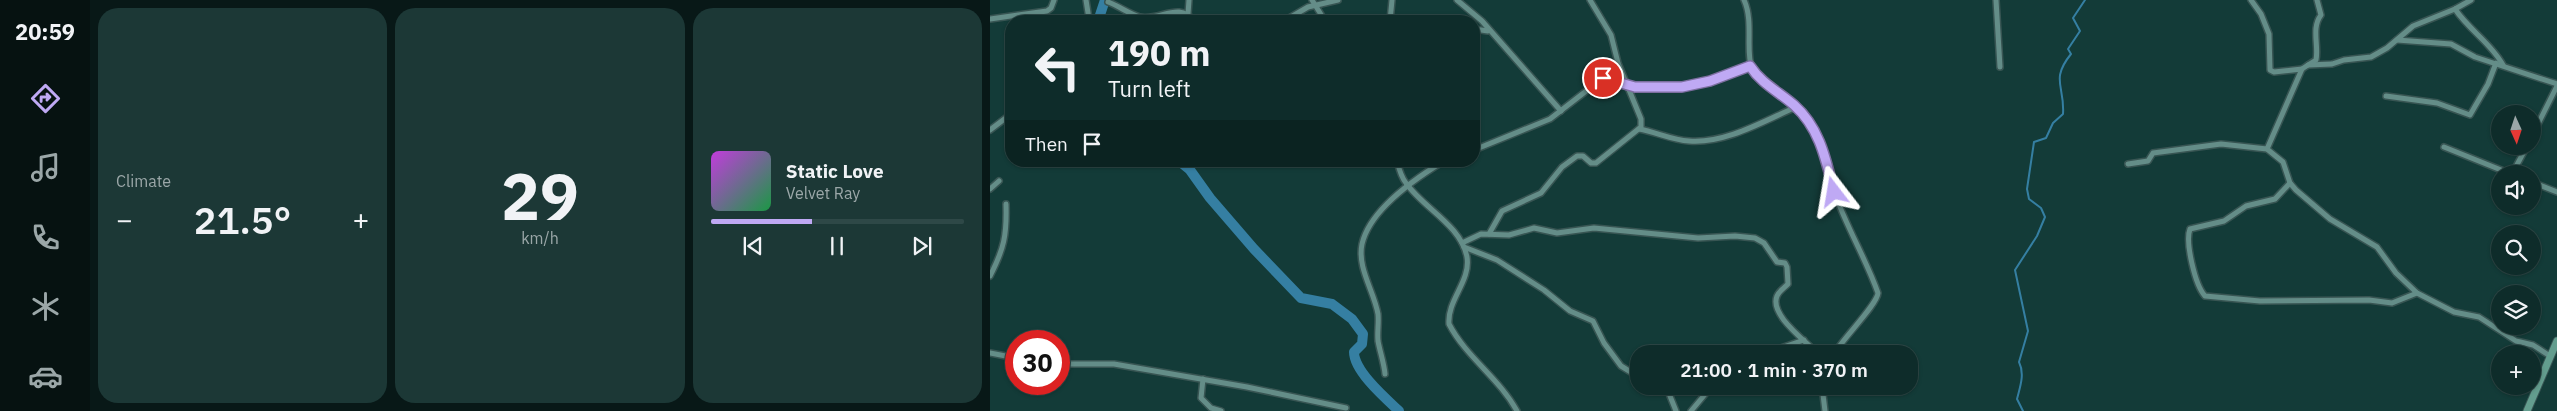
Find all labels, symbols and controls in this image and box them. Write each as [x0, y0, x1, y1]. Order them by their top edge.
text: 20:59 [15, 17, 75, 46]
text: 190 m [1108, 30, 1211, 76]
icon: left [1025, 35, 1090, 100]
pin [1582, 57, 1624, 99]
icon: arrive [1589, 64, 1617, 92]
text: Turn left [1108, 74, 1191, 103]
icon: directions [28, 81, 63, 116]
north arrow [2491, 105, 2541, 155]
map controls [2491, 105, 2541, 395]
icon: arrive [1078, 130, 1106, 158]
text: Then [1025, 132, 1068, 156]
icon: music [28, 150, 63, 185]
text: 29 [501, 153, 579, 238]
text: Static Love [786, 159, 884, 183]
position arrow [1807, 165, 1859, 217]
button: sound [2491, 165, 2541, 215]
text: Climate [116, 171, 171, 191]
text: Velvet Ray [786, 183, 860, 203]
text: 21.5° [194, 195, 291, 244]
text: − [116, 201, 133, 238]
text: + [353, 201, 369, 238]
icon: phone [28, 220, 63, 255]
button: search [2491, 225, 2541, 275]
text: km/h [521, 228, 559, 248]
icon: previous [739, 232, 767, 260]
icon: pause [823, 232, 851, 260]
icon: next [908, 232, 936, 260]
button: layers [2491, 285, 2541, 335]
icon: climate [28, 289, 63, 324]
speed limit sign: 30 [1005, 330, 1070, 395]
button: + [2491, 345, 2541, 395]
text: 21:00 · 1 min · 370 m [1680, 358, 1868, 382]
icon: car [28, 359, 63, 394]

